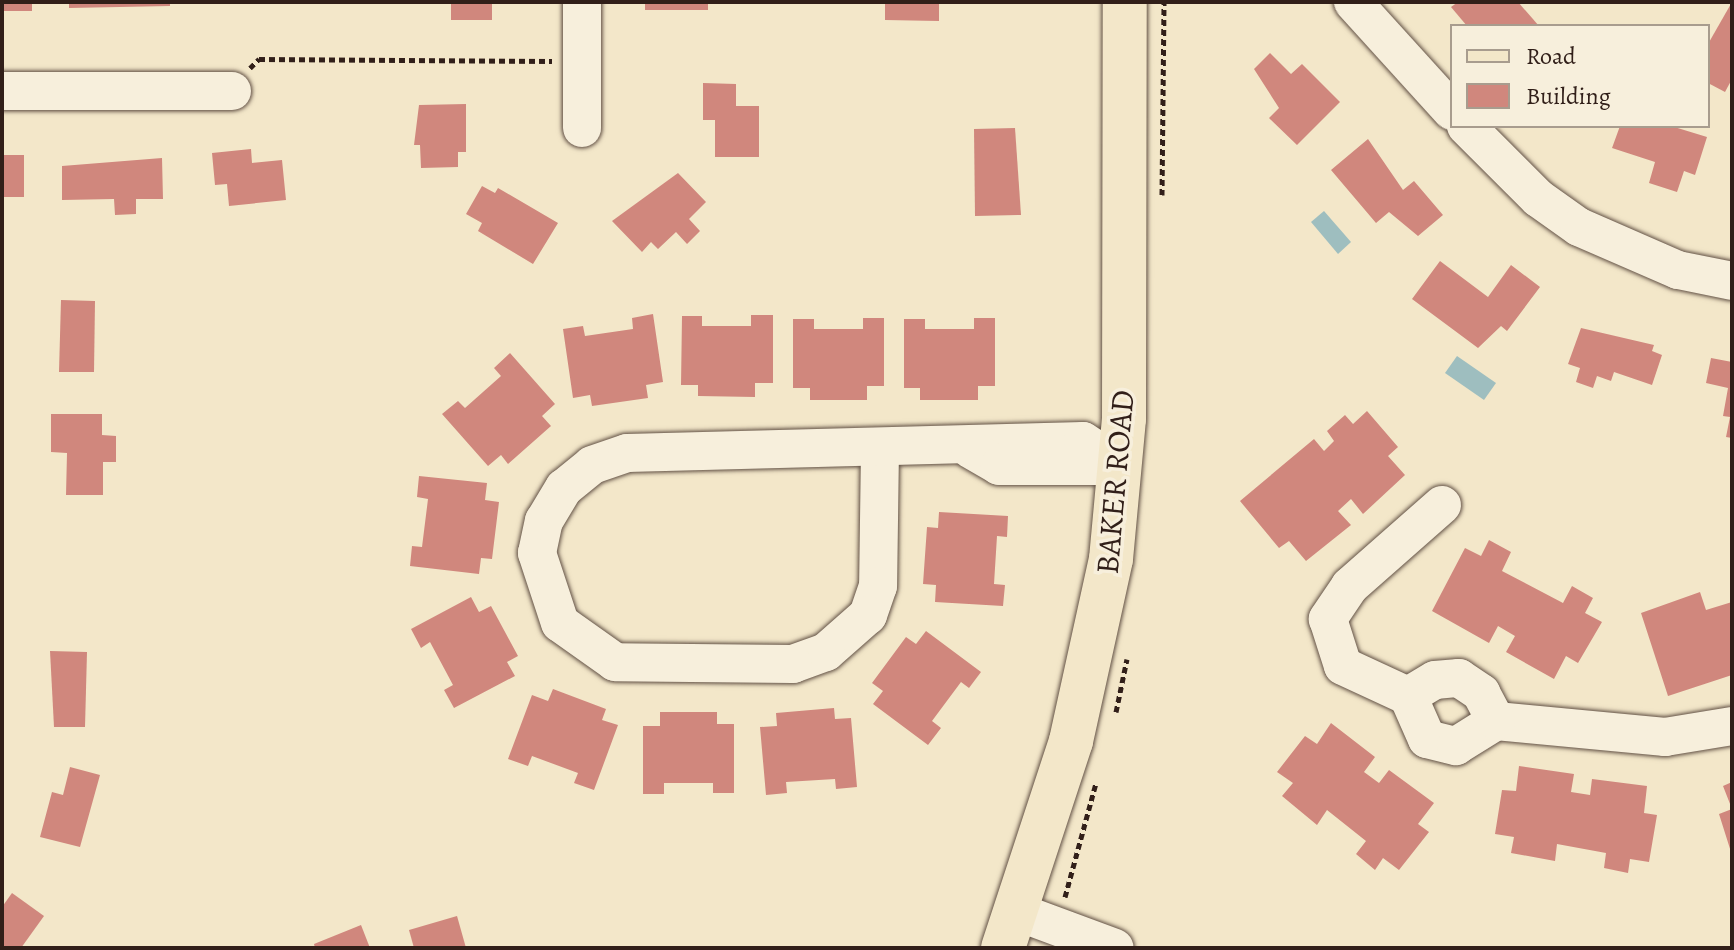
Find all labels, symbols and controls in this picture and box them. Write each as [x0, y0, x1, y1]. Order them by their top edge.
legend [1450, 24, 1710, 128]
text: Road [1526, 40, 1576, 72]
text: Building [1526, 80, 1611, 112]
street label: BAKER ROAD [1088, 388, 1142, 576]

